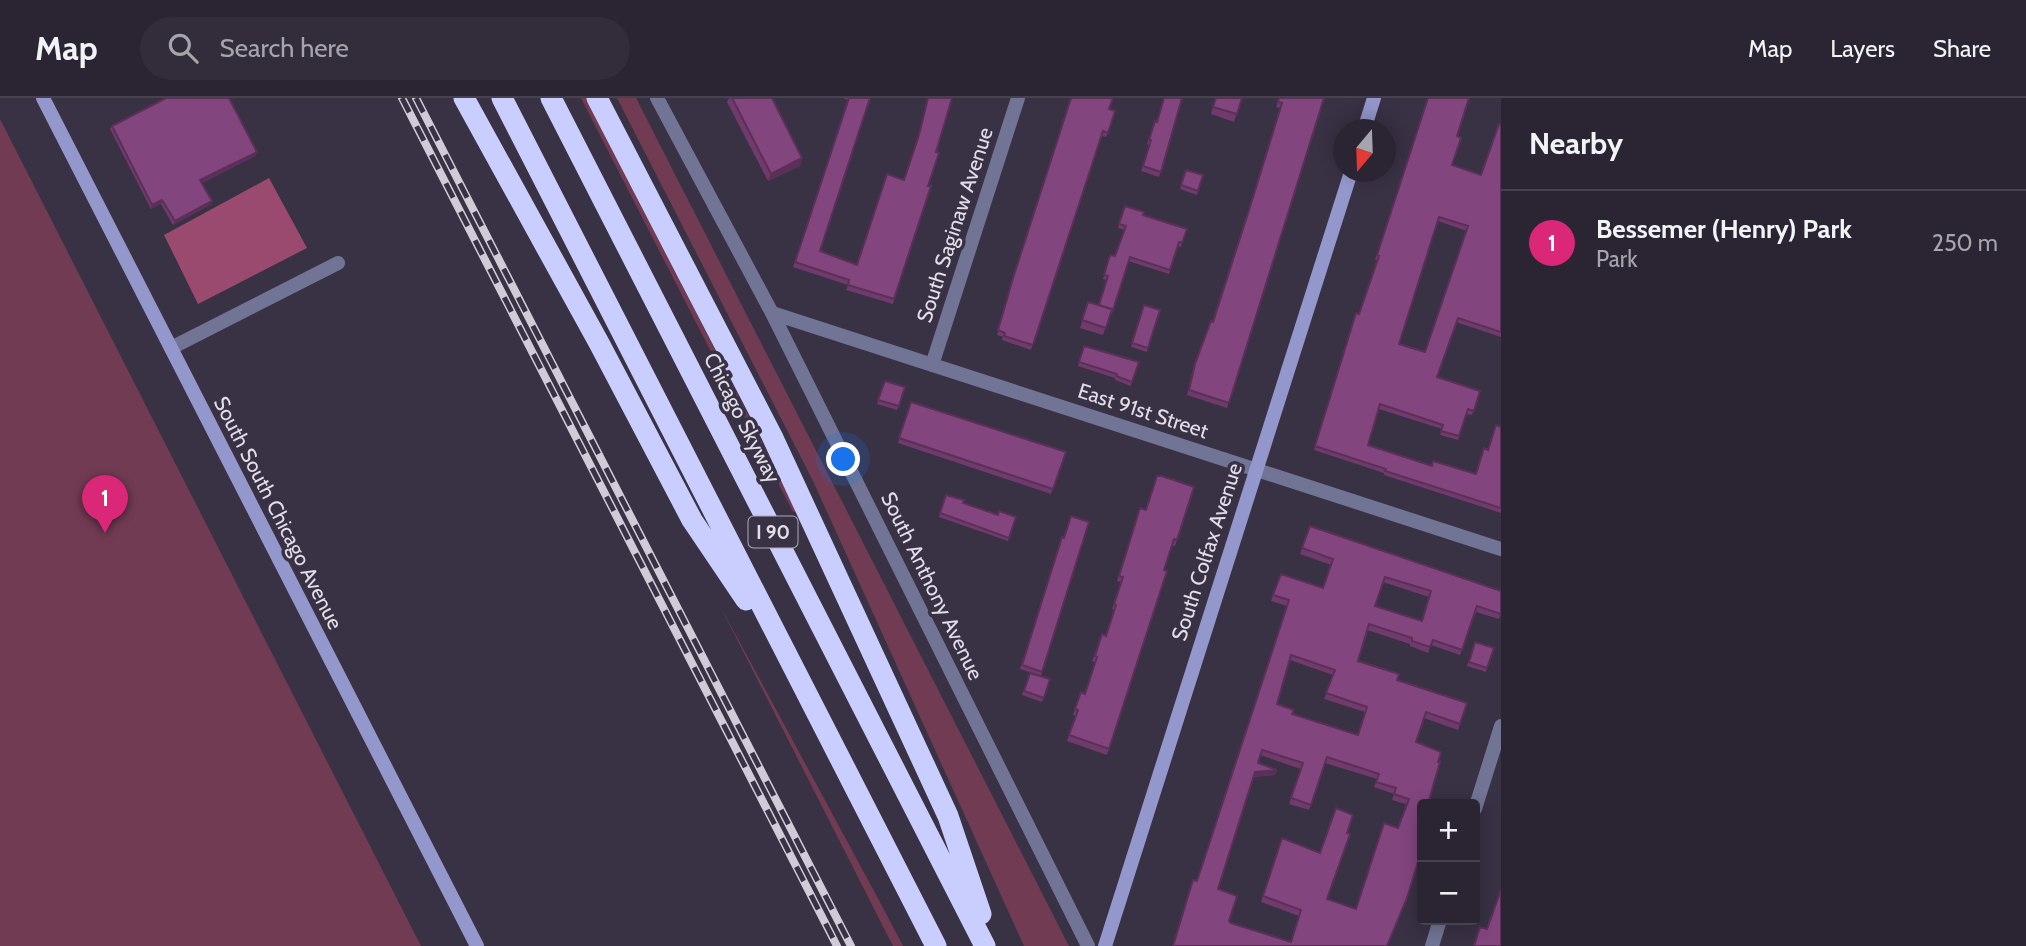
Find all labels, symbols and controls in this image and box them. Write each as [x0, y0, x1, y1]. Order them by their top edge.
search box [140, 17, 630, 80]
text: Map [35, 28, 98, 68]
icon: search [164, 29, 202, 67]
text: Search here [220, 32, 349, 64]
text: Map [1748, 34, 1792, 63]
text: Layers [1830, 34, 1895, 63]
text: Share [1933, 34, 1991, 63]
north arrow [1333, 119, 1396, 182]
street label: South Saginaw Avenue [911, 124, 998, 326]
text: Nearby [1529, 125, 1623, 162]
text: Bessemer (Henry) Park [1596, 213, 1852, 245]
text: 1 [1548, 229, 1556, 257]
text: 250 m [1932, 229, 1998, 257]
text: Park [1596, 245, 1637, 273]
street label: Chicago Skyway [699, 349, 786, 487]
street label: East 91st Street [1075, 378, 1211, 443]
street label: South South Chicago Avenue [209, 392, 348, 633]
your location [826, 442, 860, 476]
street label: South Colfax Avenue [1166, 460, 1247, 644]
pin: 1 [82, 475, 128, 533]
street label: South Anthony Avenue [876, 488, 989, 684]
road number: I 90 [748, 516, 798, 547]
map controls [1417, 799, 1480, 925]
button: + [1417, 799, 1480, 862]
button: − [1417, 862, 1480, 925]

